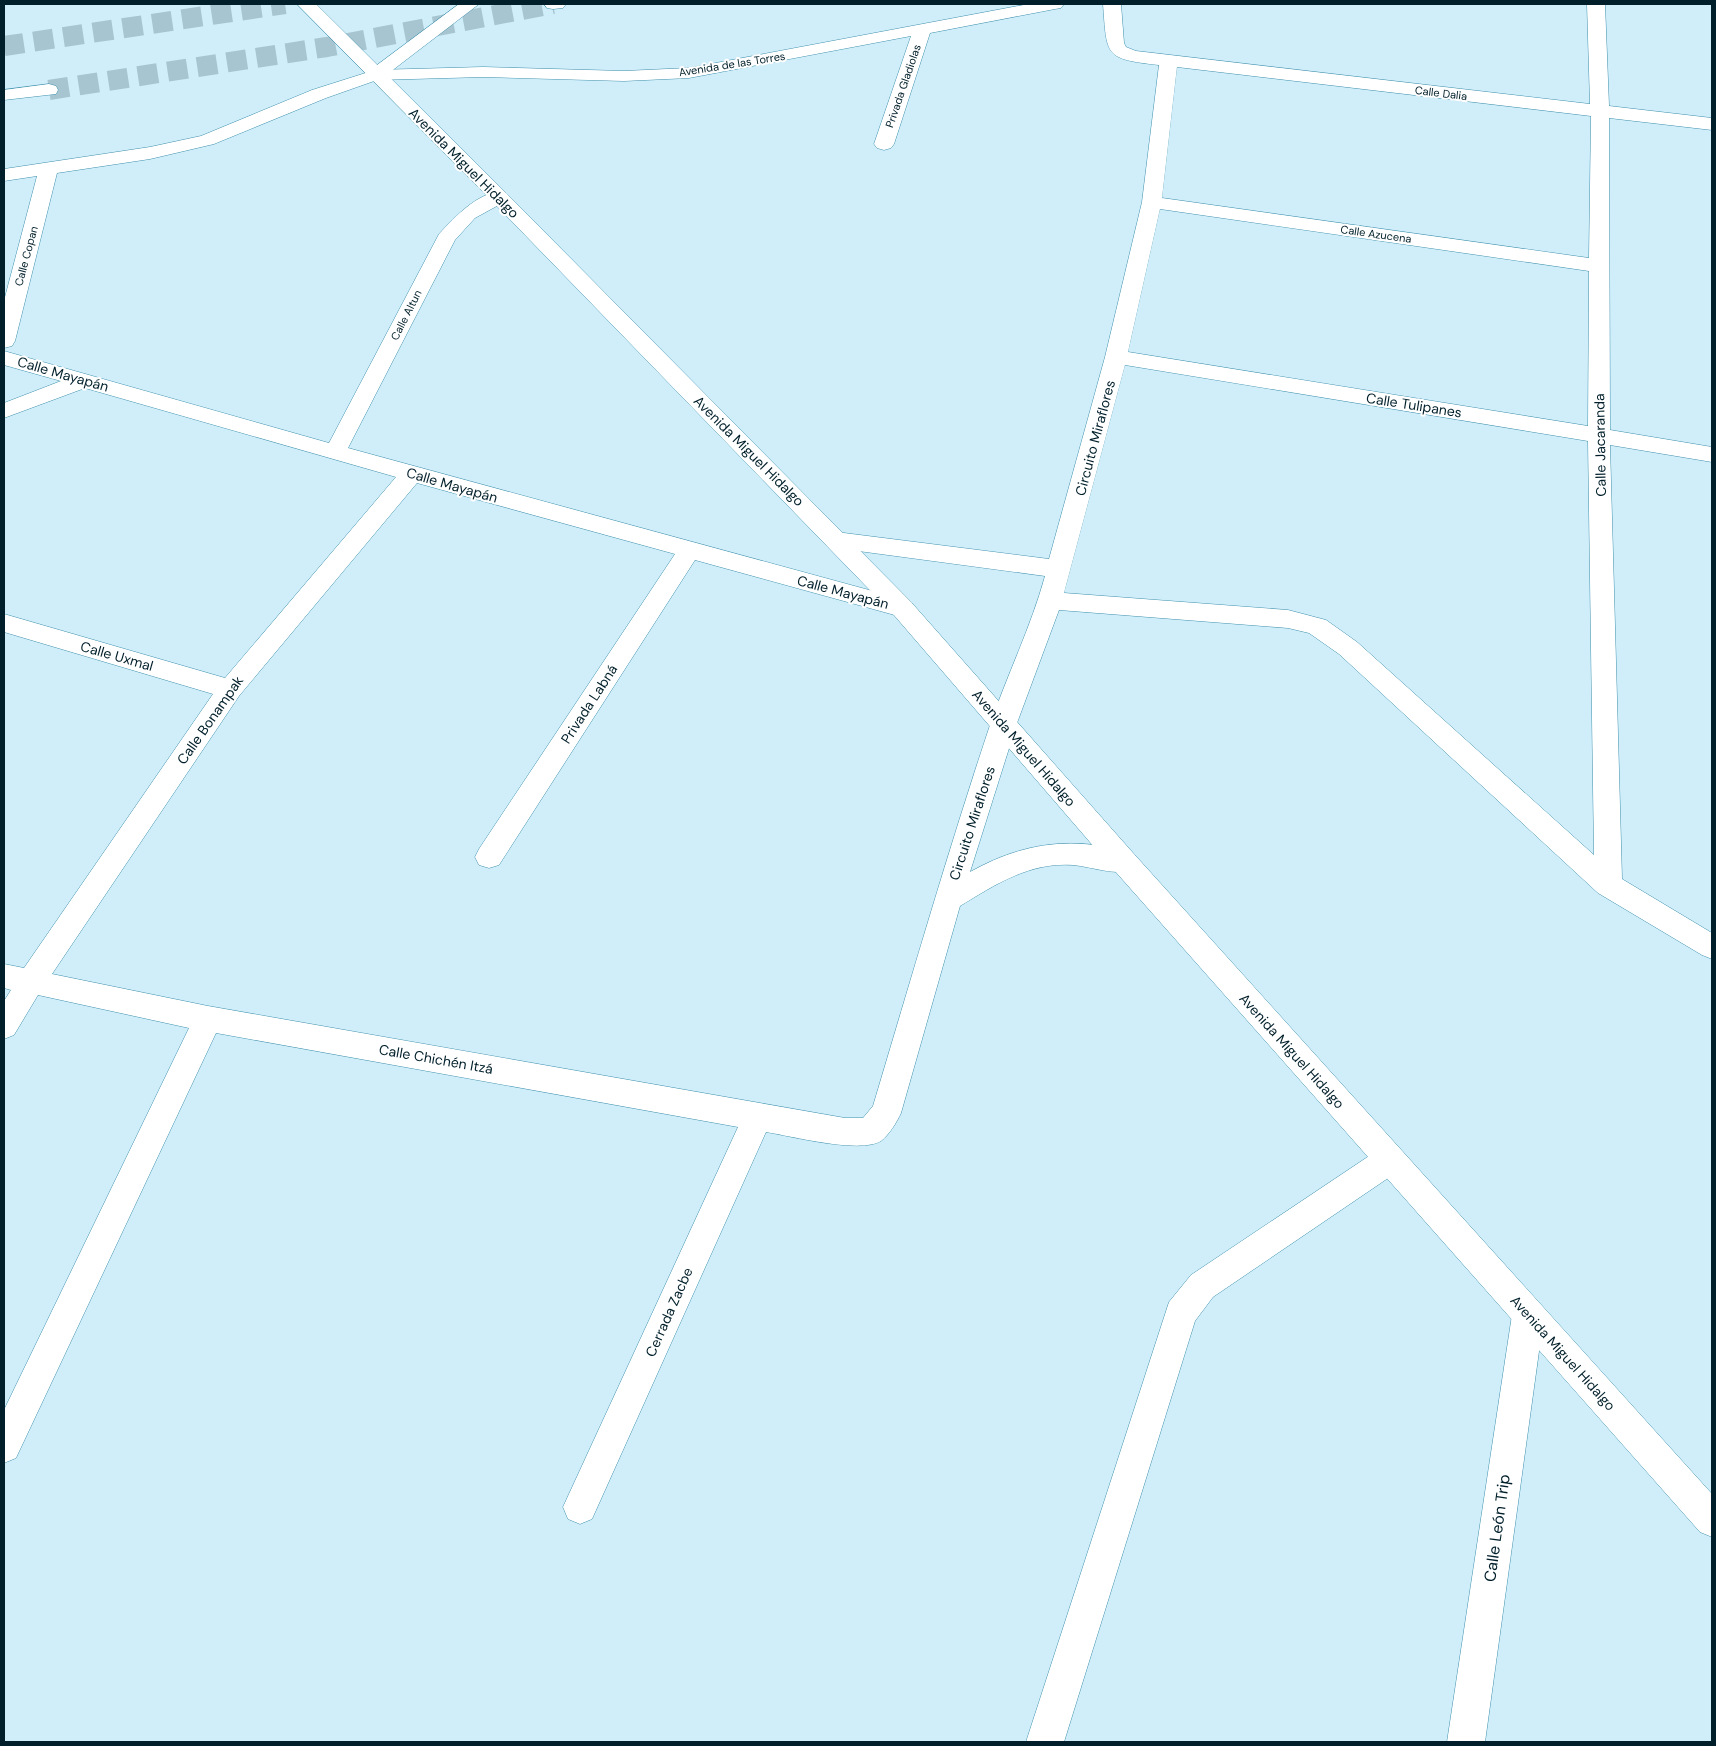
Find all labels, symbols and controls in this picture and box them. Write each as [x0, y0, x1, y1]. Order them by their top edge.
street label: Privada Gladiolas [882, 42, 924, 130]
street label: Avenida de las Torres [678, 49, 786, 79]
street label: Calle Dalia [1414, 83, 1468, 103]
street label: Avenida Miguel Hidalgo [405, 104, 523, 222]
street label: Calle Azucena [1340, 222, 1412, 246]
street label: Calle Copan [11, 224, 41, 288]
street label: Calle Altun [387, 287, 425, 343]
street label: Calle Mayapán [15, 352, 111, 396]
street label: Circuito Miraflores [1071, 378, 1119, 498]
street label: Calle Tulipanes [1365, 389, 1463, 421]
street label: Avenida Miguel Hidalgo [690, 392, 808, 510]
street label: Calle Jacaranda [1590, 393, 1610, 497]
street label: Calle Mayapán [404, 463, 500, 507]
street label: Calle Mayapán [795, 571, 891, 613]
street label: Calle Uxmal [79, 637, 155, 675]
street label: Privada Labná [557, 661, 621, 747]
street label: Calle Bonampak [173, 672, 247, 768]
street label: Avenida Miguel Hidalgo [968, 686, 1080, 810]
street label: Circuito Miraflores [945, 764, 999, 882]
street label: Avenida Miguel Hidalgo [1235, 990, 1349, 1112]
street label: Calle Chichén Itzá [378, 1040, 494, 1078]
street label: Cerrada Zacbe [641, 1264, 697, 1360]
street label: Avenida Miguel Hidalgo [1506, 1292, 1620, 1414]
street label: Calle León Trip [1479, 1473, 1515, 1583]

